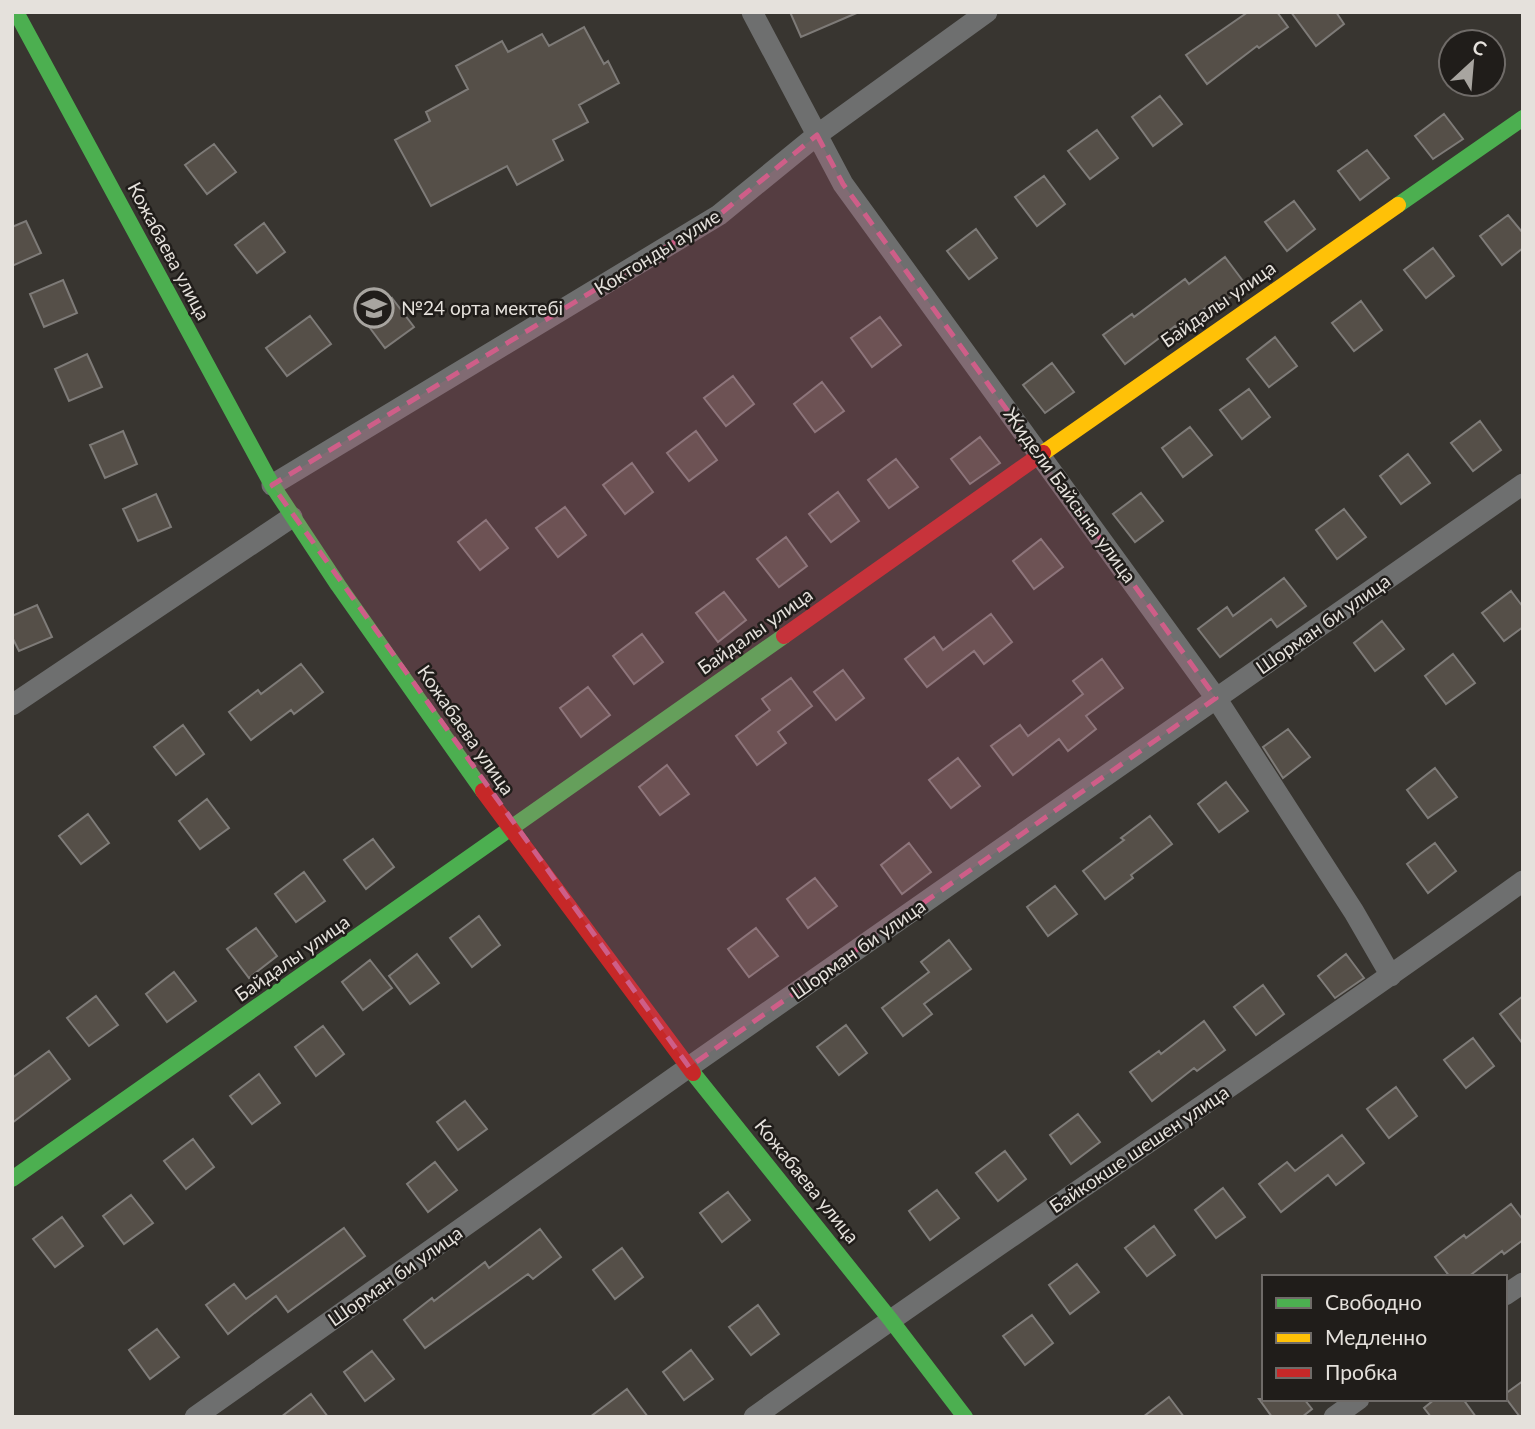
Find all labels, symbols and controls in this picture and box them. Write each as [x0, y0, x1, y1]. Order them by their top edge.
north arrow [1437, 28, 1507, 98]
text: С [1469, 34, 1491, 61]
street label: Кожабаева улица [123, 178, 216, 324]
street label: Коктонды аулие [590, 204, 724, 299]
street label: Байдалы улица [1156, 255, 1280, 352]
school or university icon: №24 орта мектебі [353, 287, 395, 329]
place label: №24 орта мектебі [401, 296, 563, 319]
street label: Жидели Байсына улица [999, 403, 1142, 587]
street label: Шорман би улица [1251, 569, 1394, 679]
street label: Байдалы улица [693, 582, 817, 679]
street label: Кожабаева улица [413, 660, 520, 799]
street label: Шорман би улица [786, 894, 929, 1004]
street label: Байдалы улица [230, 909, 354, 1006]
street label: Байкокше шешен улица [1045, 1080, 1233, 1217]
street label: Кожабаева улица [750, 1114, 864, 1247]
street label: Шорман би улица [323, 1221, 466, 1331]
legend [1262, 1275, 1507, 1401]
text: Свободно [1325, 1289, 1422, 1314]
text: Медленно [1325, 1324, 1427, 1349]
text: Пробка [1325, 1359, 1398, 1384]

